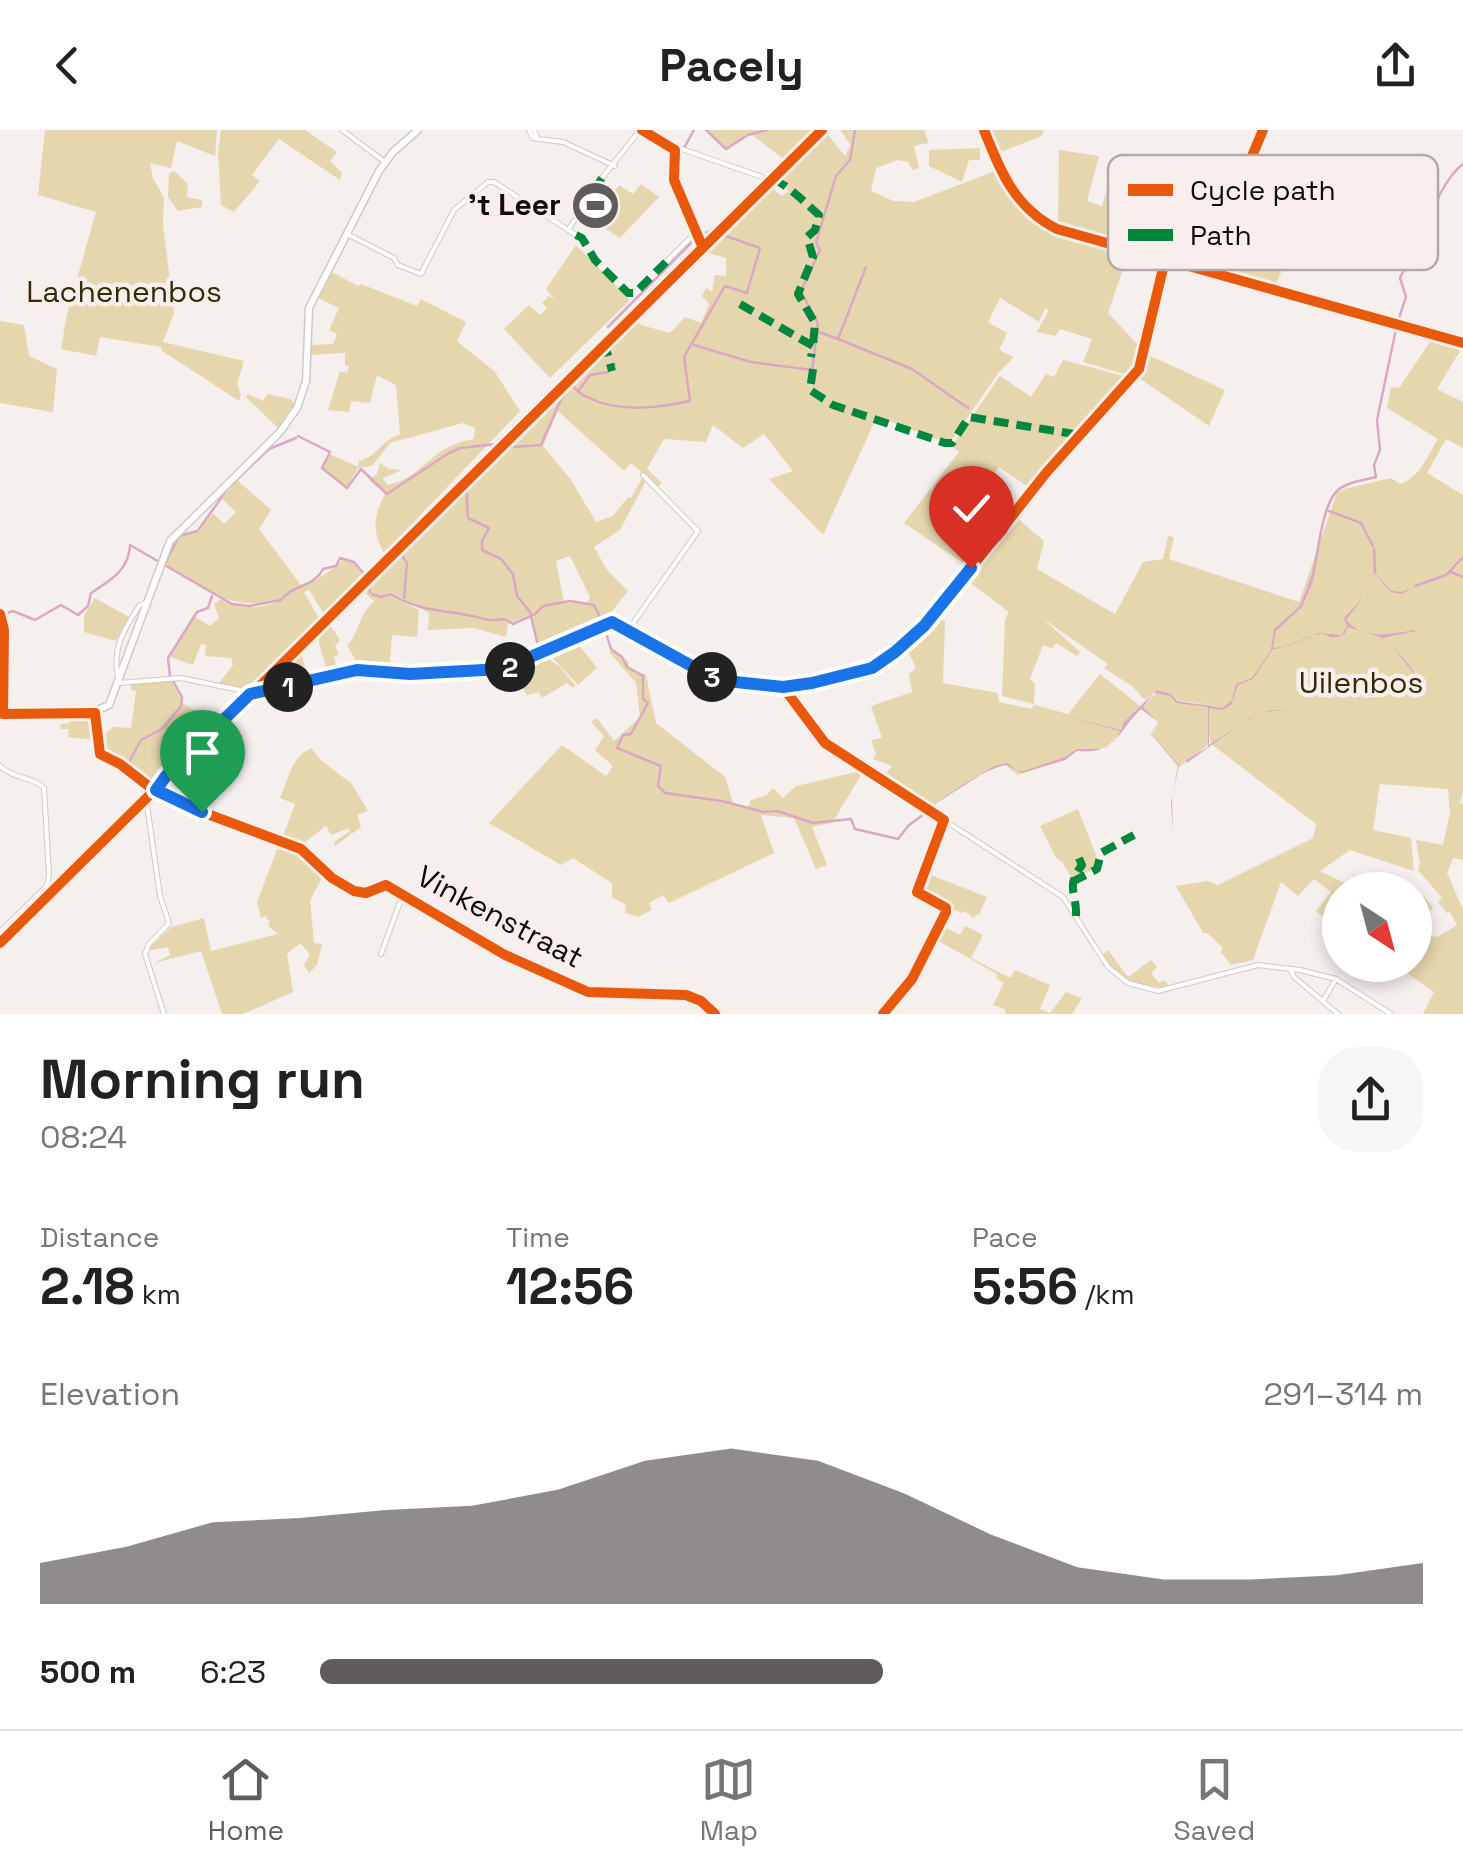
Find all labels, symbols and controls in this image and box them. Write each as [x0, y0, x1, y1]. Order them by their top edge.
text: Pacely [659, 37, 804, 94]
icon: back [40, 38, 95, 93]
icon: share [1368, 38, 1423, 93]
legend [1108, 155, 1438, 270]
text: Cycle path [1190, 172, 1336, 208]
sports icon: 't Leer [570, 179, 622, 231]
place label: 't Leer [468, 185, 561, 224]
text: Path [1190, 217, 1252, 253]
park label: Lachenenbos [26, 272, 222, 311]
pin [929, 466, 1014, 569]
icon: check [944, 481, 999, 536]
pin: 2 [485, 642, 535, 692]
text: 2 [502, 649, 518, 685]
pin: 3 [687, 652, 737, 702]
text: 3 [703, 659, 721, 695]
pin: 1 [263, 662, 313, 712]
park label: Uilenbos [1299, 663, 1423, 702]
text: 1 [282, 669, 294, 705]
pin [160, 710, 245, 813]
icon: arrive [175, 725, 230, 780]
street label: Vinkenstraat [410, 856, 590, 977]
north arrow [1322, 872, 1432, 982]
map controls [1322, 872, 1432, 982]
text: Morning run [40, 1044, 365, 1114]
button: share [1318, 1047, 1423, 1152]
text: 08:24 [40, 1117, 127, 1157]
text: Distance [40, 1219, 159, 1255]
text: Time [506, 1219, 570, 1255]
text: Pace [972, 1219, 1038, 1255]
text: 2.18 [40, 1255, 135, 1319]
text: 12:56 [506, 1255, 634, 1319]
text: 5:56 [972, 1255, 1078, 1319]
text: km [135, 1276, 181, 1312]
text: /km [1078, 1276, 1135, 1312]
text: Elevation [40, 1374, 180, 1414]
text: 291–314 m [1263, 1374, 1423, 1414]
text: 500 m [40, 1652, 136, 1692]
text: 6:23 [200, 1652, 266, 1692]
tab: Home [208, 1752, 284, 1848]
tab: Map [700, 1752, 758, 1848]
tab: Saved [1174, 1752, 1255, 1848]

